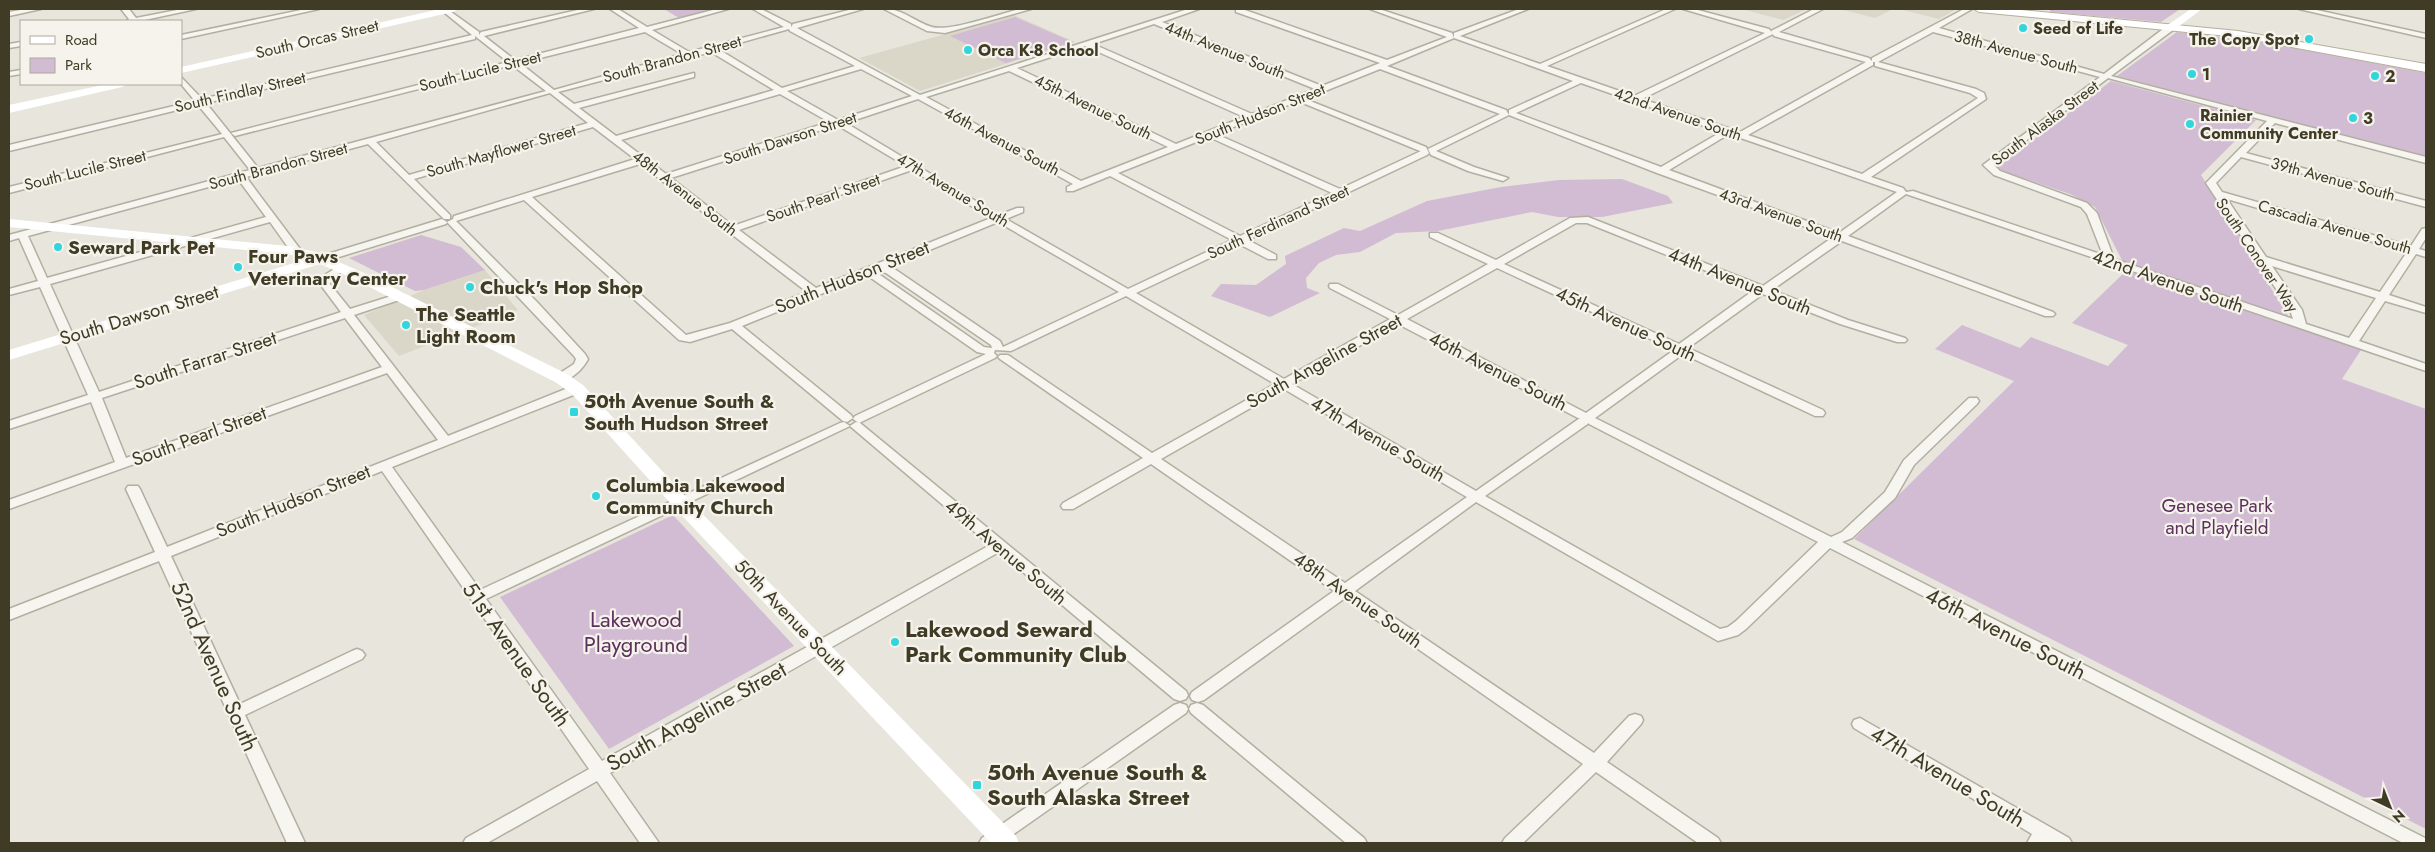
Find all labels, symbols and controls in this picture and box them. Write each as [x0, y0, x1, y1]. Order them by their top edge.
street label: South Orcas Street [253, 14, 381, 64]
street label: 44th Avenue South [1161, 15, 1289, 85]
place label: Seed of Life [2033, 17, 2123, 40]
legend [20, 20, 182, 85]
marker: Seed of Life [2017, 22, 2029, 34]
street label: 38th Avenue South [1952, 24, 2080, 80]
place label: The Copy Spot [2189, 28, 2300, 51]
text: Road [65, 29, 97, 51]
street label: South Brandon Street [600, 29, 744, 89]
marker: The Copy Spot [2303, 33, 2315, 45]
place label: Orca K-8 School [978, 39, 1099, 62]
marker: Orca K-8 School [962, 44, 974, 56]
street label: South Lucile Street [417, 45, 544, 97]
text: Park [65, 54, 92, 76]
place label: 1 [2202, 63, 2210, 86]
place label: 2 [2385, 65, 2396, 88]
street label: South Findlay Street [172, 66, 308, 118]
marker: 1 [2186, 68, 2198, 80]
street label: 45th Avenue South [1030, 69, 1156, 145]
marker: 2 [2369, 70, 2381, 82]
street label: South Alaska Street [1987, 75, 2104, 171]
street label: South Hudson Street [1191, 77, 1329, 151]
street label: 42nd Avenue South [1611, 81, 1745, 147]
street label: 46th Avenue South [940, 101, 1064, 181]
place label: Rainier Community Center [2200, 104, 2339, 145]
street label: South Dawson Street [720, 106, 860, 170]
place label: 3 [2363, 107, 2373, 130]
marker: 3 [2347, 112, 2359, 124]
marker: Rainier Community Center [2184, 118, 2196, 130]
street label: South Mayflower Street [423, 119, 579, 183]
street label: South Brandon Street [206, 136, 350, 196]
street label: South Lucile Street [22, 144, 149, 196]
street label: 48th Avenue South [628, 145, 742, 241]
street label: 47th Avenue South [892, 147, 1014, 233]
street label: 39th Avenue South [2268, 151, 2398, 207]
street label: South Pearl Street [763, 168, 883, 228]
street label: South Ferdinand Street [1203, 179, 1353, 265]
street label: 43rd Avenue South [1716, 182, 1846, 248]
street label: South Conover Way [2210, 193, 2304, 318]
street label: Cascadia Avenue South [2255, 194, 2415, 260]
place label: Seward Park Pet [68, 234, 215, 261]
street label: South Hudson Street [771, 234, 934, 320]
street label: 44th Avenue South [1664, 240, 1816, 322]
marker: Seward Park Pet [52, 241, 64, 253]
street label: 42nd Avenue South [2089, 242, 2247, 320]
place label: Four Paws Veterinary Center [247, 243, 407, 292]
marker: Four Paws Veterinary Center [232, 261, 244, 273]
place label: Chuck's Hop Shop [480, 274, 643, 301]
street label: South Dawson Street [56, 278, 222, 352]
street label: 45th Avenue South [1551, 280, 1701, 368]
marker: Chuck's Hop Shop [464, 281, 476, 293]
place label: The Seattle Light Room [416, 301, 516, 350]
street label: South Angeline Street [1241, 307, 1407, 415]
marker: The Seattle Light Room [400, 319, 412, 331]
street label: South Farrar Street [130, 324, 280, 396]
street label: 46th Avenue South [1424, 324, 1572, 418]
place label: 50th Avenue South & South Hudson Street [584, 388, 774, 437]
street label: 47th Avenue South [1306, 389, 1450, 489]
street label: South Pearl Street [128, 399, 271, 473]
marker: 50th Avenue South & South Hudson Street [568, 406, 580, 418]
street label: South Hudson Street [212, 458, 375, 544]
place label: Columbia Lakewood Community Church [606, 472, 785, 521]
marker: Columbia Lakewood Community Church [590, 490, 602, 502]
park label: Genesee Park and Playfield [2161, 492, 2273, 541]
street label: 49th Avenue South [939, 493, 1073, 611]
street label: 48th Avenue South [1288, 545, 1428, 655]
street label: 50th Avenue South [728, 553, 854, 681]
street label: 51st Avenue South [455, 575, 579, 733]
street label: 52nd Avenue South [163, 576, 267, 756]
street label: 46th Avenue South [1920, 579, 2092, 687]
park label: Lakewood Playground [584, 603, 688, 660]
place label: Lakewood Seward Park Community Club [905, 613, 1127, 670]
marker: Lakewood Seward Park Community Club [889, 636, 901, 648]
street label: South Angeline Street [600, 653, 793, 779]
street label: 47th Avenue South [1865, 717, 2031, 835]
place label: 50th Avenue South & South Alaska Street [987, 756, 1208, 813]
marker: 50th Avenue South & South Alaska Street [971, 779, 983, 791]
north arrow [2365, 782, 2415, 832]
text: N [2388, 805, 2410, 828]

